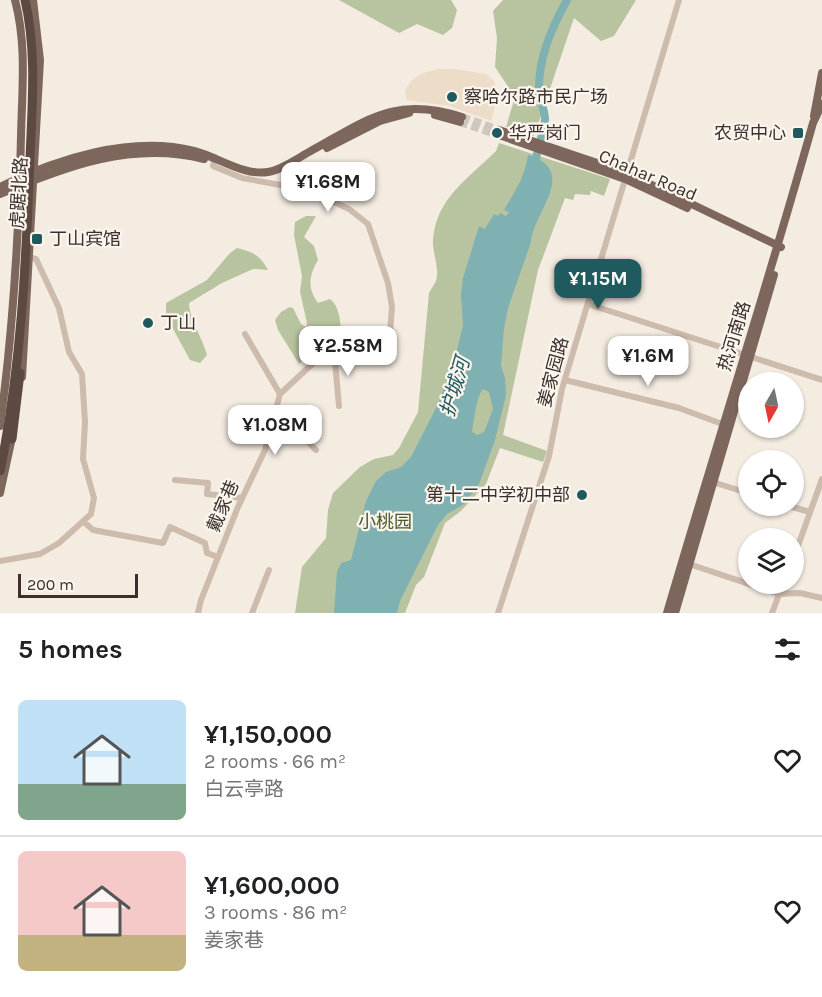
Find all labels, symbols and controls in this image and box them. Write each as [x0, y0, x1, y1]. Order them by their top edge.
place label: 察哈尔路市民广场 [464, 86, 608, 108]
marker: 察哈尔路市民广场 [445, 90, 459, 104]
place label: 华严岗门 [509, 122, 581, 144]
place label: 农贸中心 [714, 122, 786, 144]
marker: 华严岗门 [490, 126, 504, 140]
marker: 农贸中心 [791, 126, 805, 140]
street label: Chahar Road [595, 144, 701, 206]
street label: 虎踞北路 [6, 156, 32, 230]
pin: ¥1.68M [279, 162, 377, 213]
text: ¥1.68M [295, 170, 361, 193]
place label: 丁山宾馆 [49, 228, 121, 250]
marker: 丁山宾馆 [30, 232, 44, 246]
pin: ¥1.15M [549, 259, 647, 310]
text: ¥1.15M [568, 267, 628, 290]
street label: 热河南路 [713, 298, 755, 374]
place label: 丁山 [160, 312, 196, 334]
marker: 丁山 [141, 316, 155, 330]
pin: ¥2.58M [299, 326, 397, 377]
text: ¥2.58M [313, 334, 383, 357]
street label: 姜家园路 [533, 334, 573, 410]
pin: ¥1.6M [606, 336, 690, 387]
text: ¥1.6M [622, 344, 674, 367]
water label: 护城河 [436, 351, 475, 419]
north arrow [738, 372, 804, 438]
map controls [738, 372, 804, 594]
pin: ¥1.08M [226, 405, 324, 456]
text: ¥1.08M [242, 413, 308, 436]
button: locate [738, 450, 804, 516]
street label: 戴家巷 [202, 477, 244, 535]
place label: 第十二中学初中部 [426, 484, 570, 506]
marker: 第十二中学初中部 [575, 488, 589, 502]
park label: 小桃园 [358, 511, 412, 533]
button: layers [738, 528, 804, 594]
scale bar [18, 571, 138, 598]
text: 200 m [27, 575, 74, 594]
icon: filters [771, 633, 804, 666]
text: 5 homes [18, 634, 123, 665]
text: ¥1,150,000 [204, 719, 332, 750]
icon: home [66, 724, 138, 796]
icon: heart [771, 744, 804, 777]
text: 2 rooms · 66 m² [204, 750, 346, 773]
text: 白云亭路 [204, 778, 284, 801]
text: ¥1,600,000 [204, 870, 340, 901]
icon: home [66, 875, 138, 947]
icon: heart [771, 895, 804, 928]
text: 3 rooms · 86 m² [204, 901, 347, 924]
text: 姜家巷 [204, 929, 264, 952]

